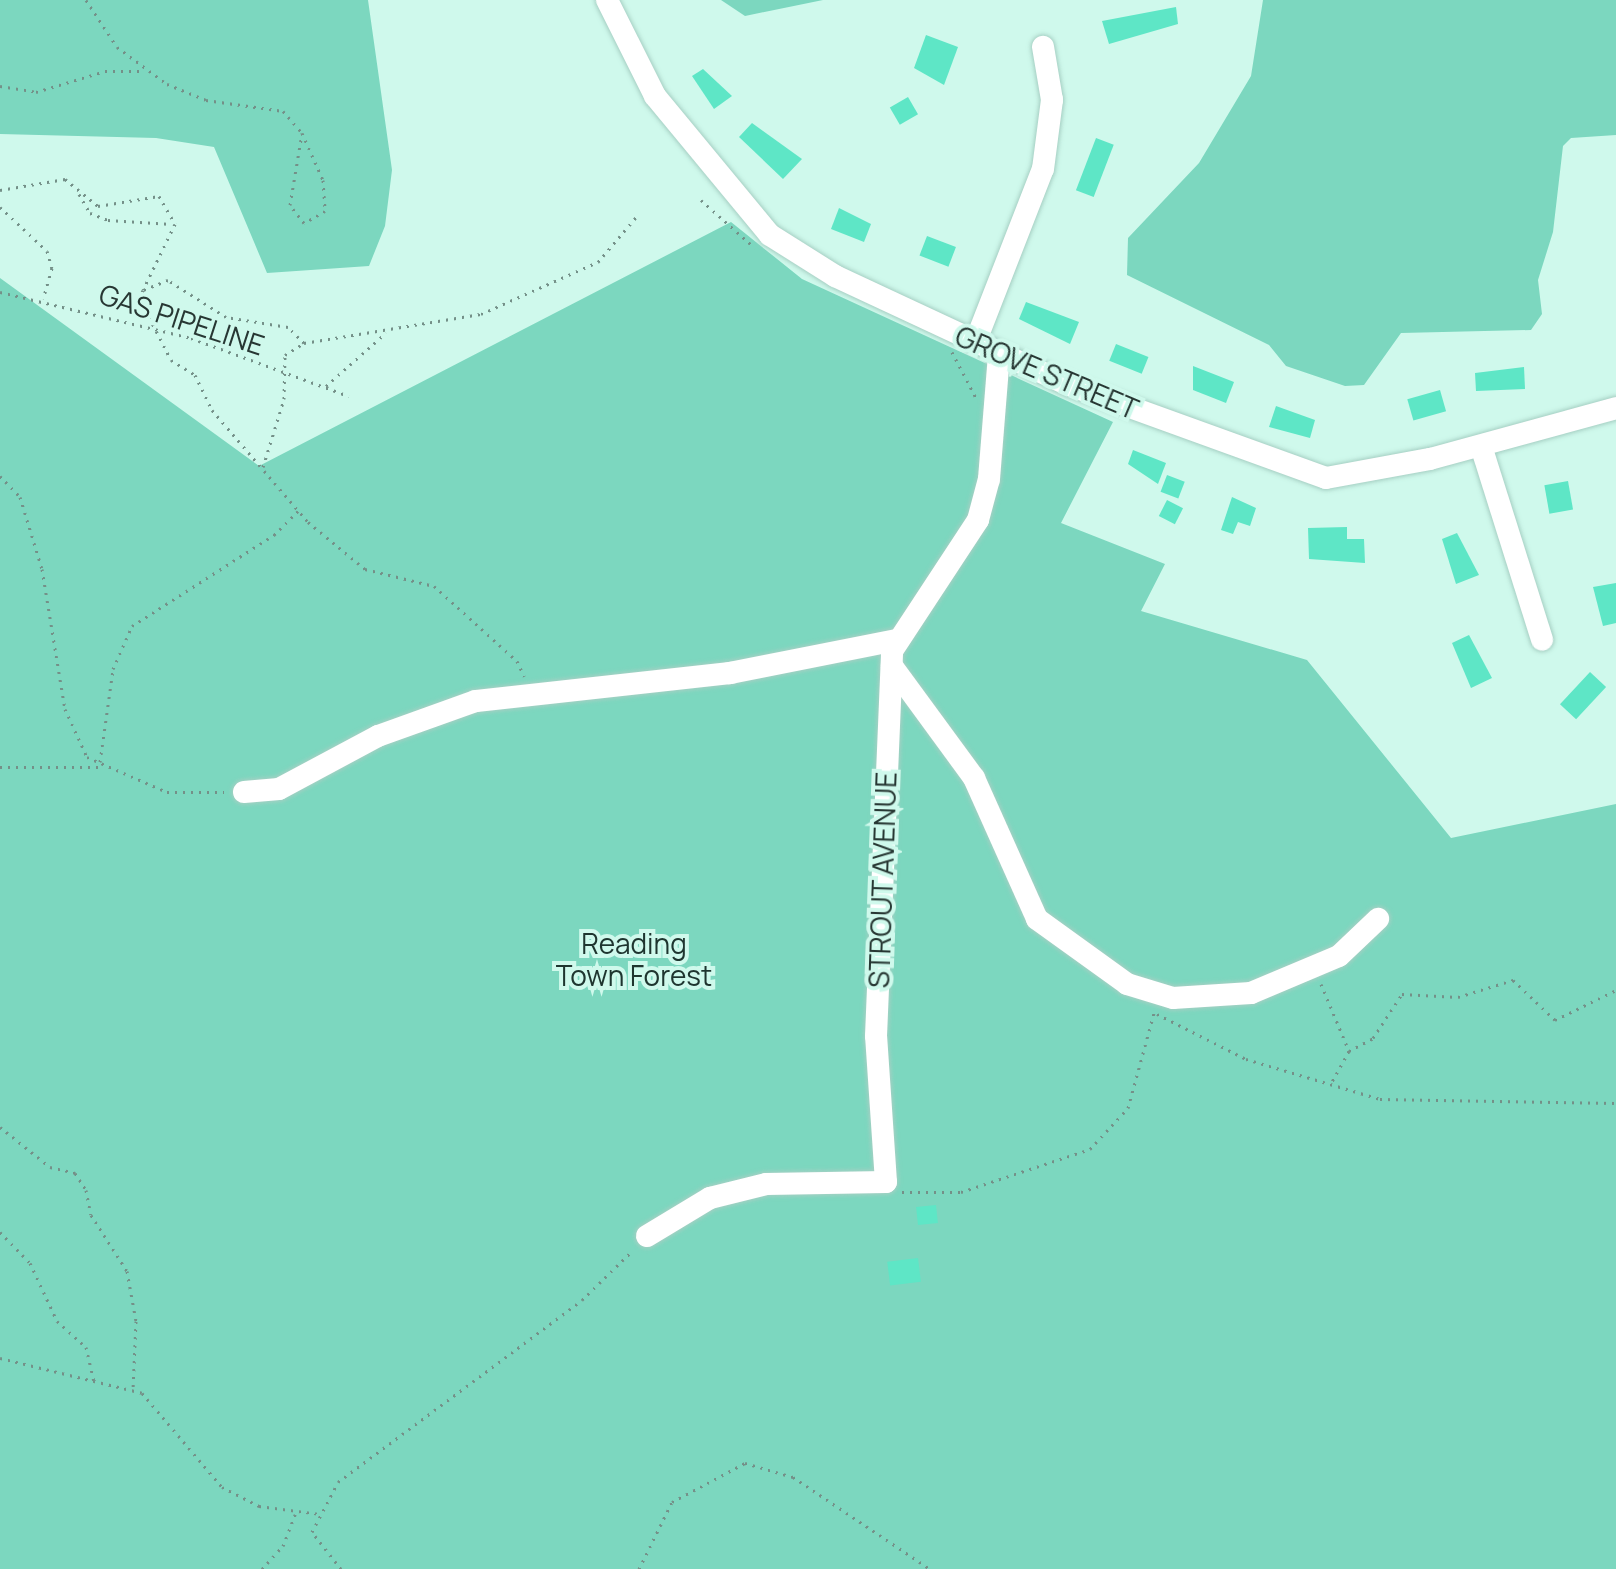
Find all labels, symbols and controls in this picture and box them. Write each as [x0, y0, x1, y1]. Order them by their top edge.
street label: GAS PIPELINE [95, 277, 269, 361]
street label: GROVE STREET [950, 318, 1144, 426]
street label: STROUT AVENUE [861, 771, 903, 989]
park label: Reading Town Forest [556, 926, 712, 992]

